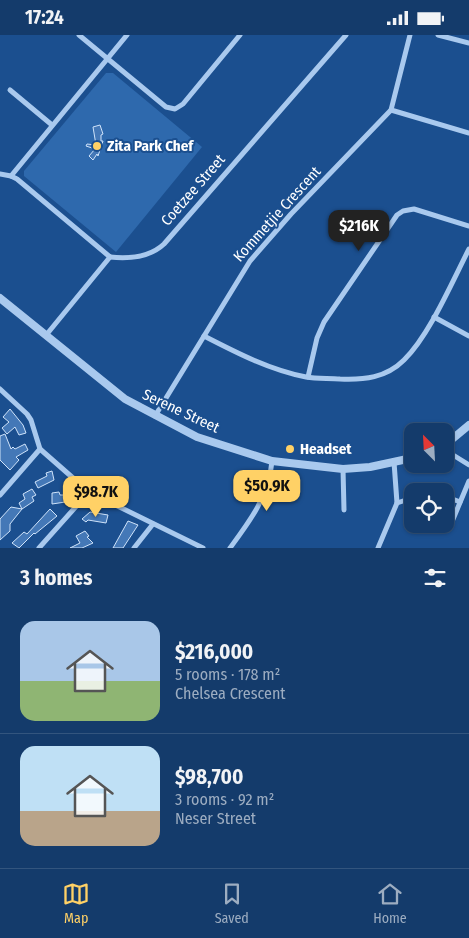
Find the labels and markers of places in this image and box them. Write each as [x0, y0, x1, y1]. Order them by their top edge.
place label: Zita Park Chef [107, 137, 194, 155]
marker: Zita Park Chef [91, 140, 103, 152]
pin: $216K [324, 209, 394, 252]
place label: Headset [300, 440, 352, 458]
marker: Headset [284, 443, 296, 455]
pin: $50.9K [226, 469, 308, 512]
pin: $98.7K [55, 475, 137, 518]

